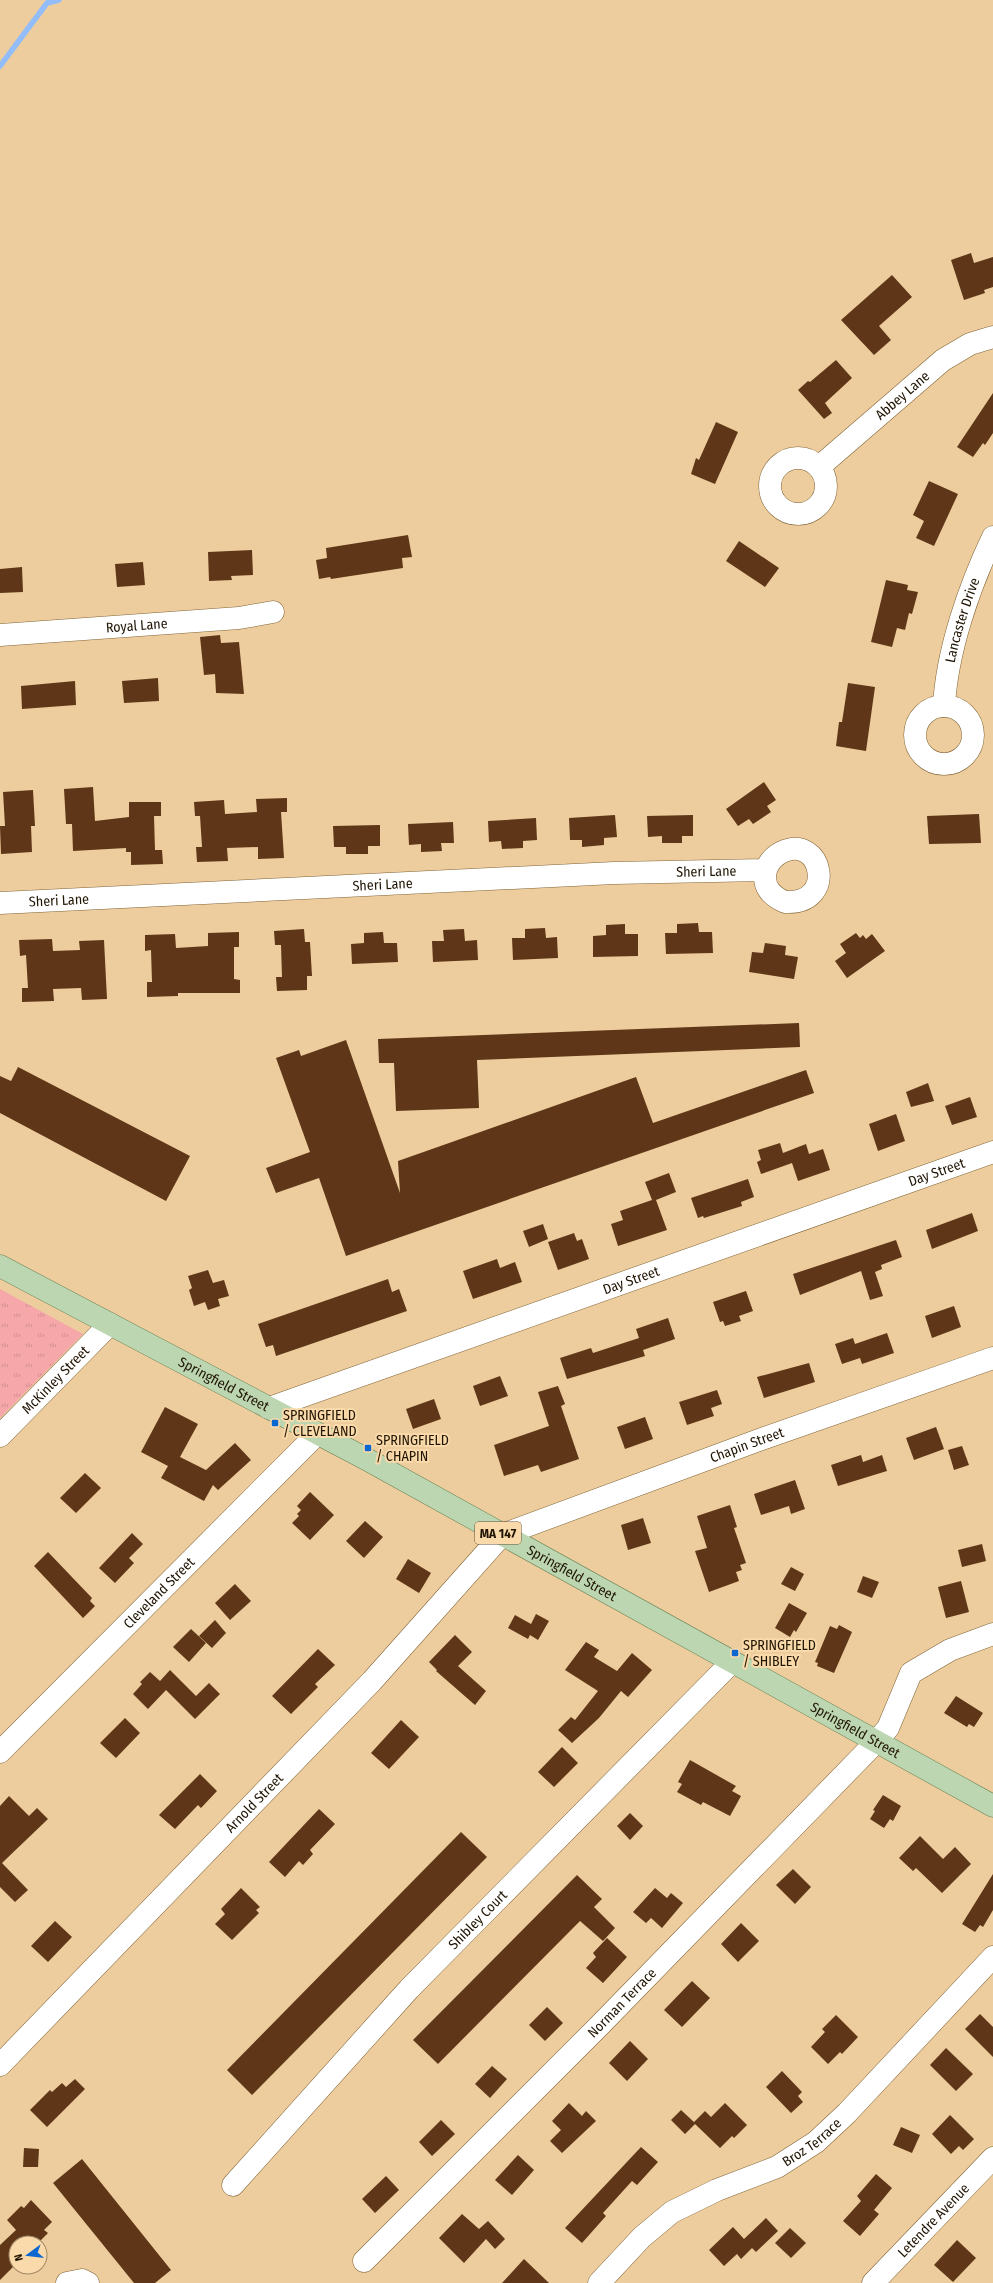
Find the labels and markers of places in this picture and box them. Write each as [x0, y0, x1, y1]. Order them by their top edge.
place label: SPRINGFIELD / CLEVELAND [283, 1407, 357, 1440]
marker: SPRINGFIELD / CLEVELAND [270, 1418, 280, 1428]
place label: SPRINGFIELD / CHAPIN [376, 1432, 449, 1465]
marker: SPRINGFIELD / CHAPIN [363, 1443, 373, 1453]
place label: SPRINGFIELD / SHIBLEY [743, 1637, 816, 1670]
marker: SPRINGFIELD / SHIBLEY [730, 1648, 740, 1658]

